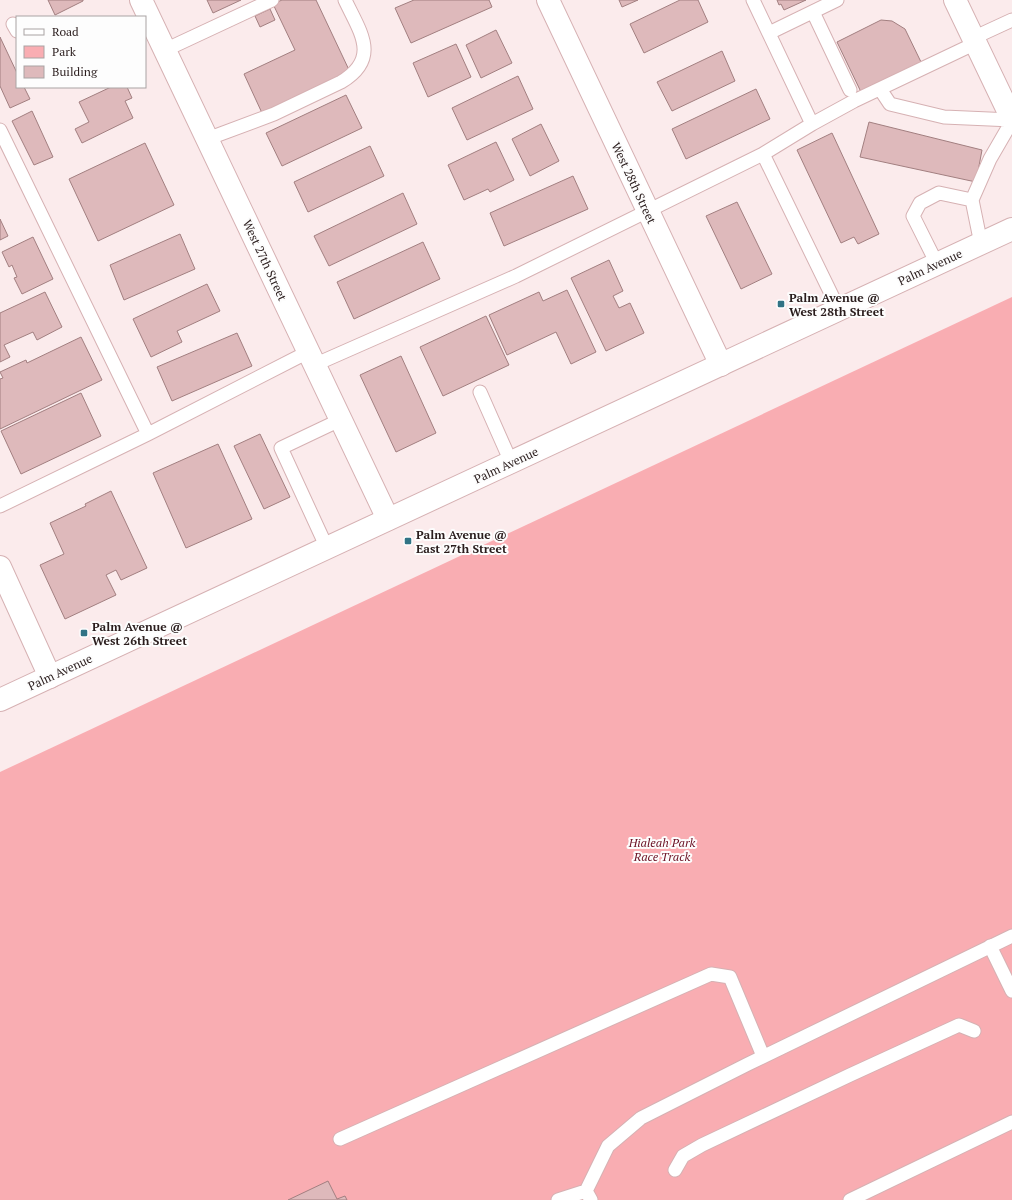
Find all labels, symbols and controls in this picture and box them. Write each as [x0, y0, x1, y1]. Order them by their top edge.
legend [16, 16, 146, 88]
text: Road [52, 24, 79, 39]
text: Park [52, 44, 77, 59]
text: Building [52, 64, 98, 79]
street label: West 28th Street [609, 140, 660, 227]
street label: West 27th Street [240, 217, 291, 303]
street label: Palm Avenue [895, 246, 965, 288]
place label: Palm Avenue @ West 28th Street [789, 290, 884, 319]
marker: Palm Avenue @ West 28th Street [776, 299, 786, 309]
street label: Palm Avenue [471, 444, 541, 486]
place label: Palm Avenue @ East 27th Street [416, 527, 507, 556]
marker: Palm Avenue @ East 27th Street [403, 536, 413, 546]
place label: Palm Avenue @ West 26th Street [92, 619, 187, 648]
marker: Palm Avenue @ West 26th Street [79, 628, 89, 638]
street label: Palm Avenue [25, 651, 95, 693]
park label: Hialeah Park Race Track [628, 835, 696, 864]

